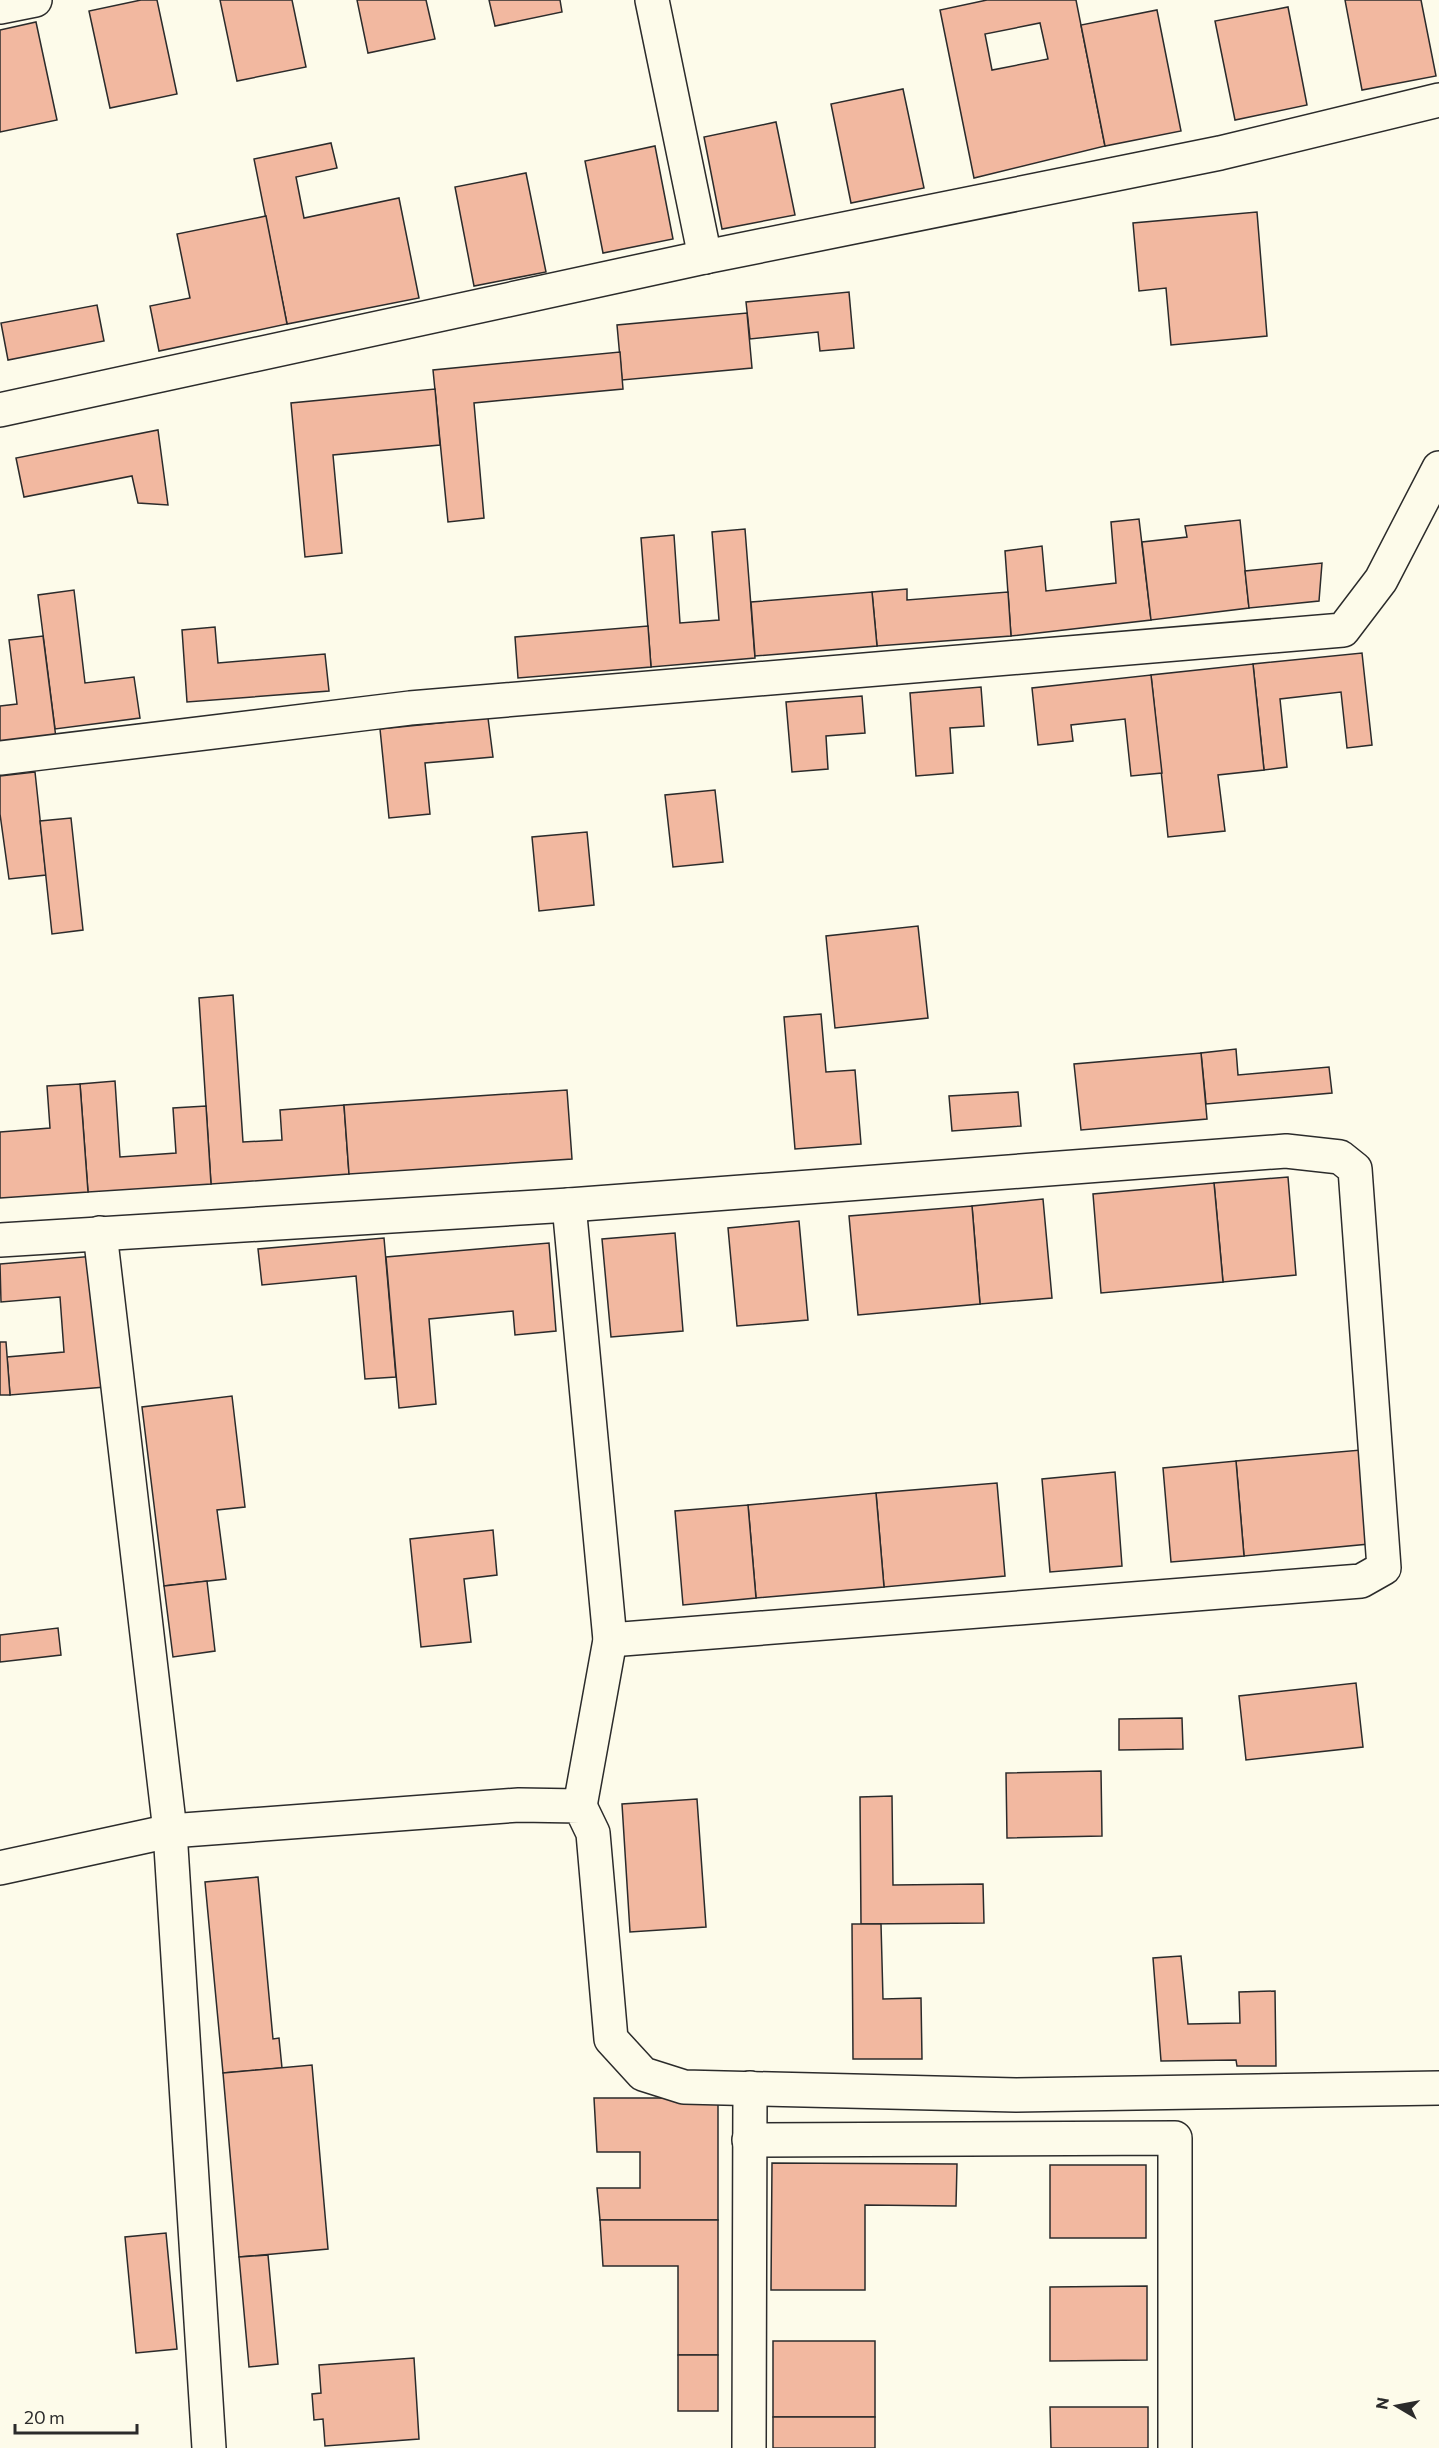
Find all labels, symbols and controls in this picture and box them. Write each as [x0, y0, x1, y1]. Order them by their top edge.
north arrow [1367, 2376, 1427, 2436]
text: N [1371, 2396, 1392, 2411]
scale bar [15, 2397, 136, 2435]
text: 20 m [24, 2406, 65, 2428]

